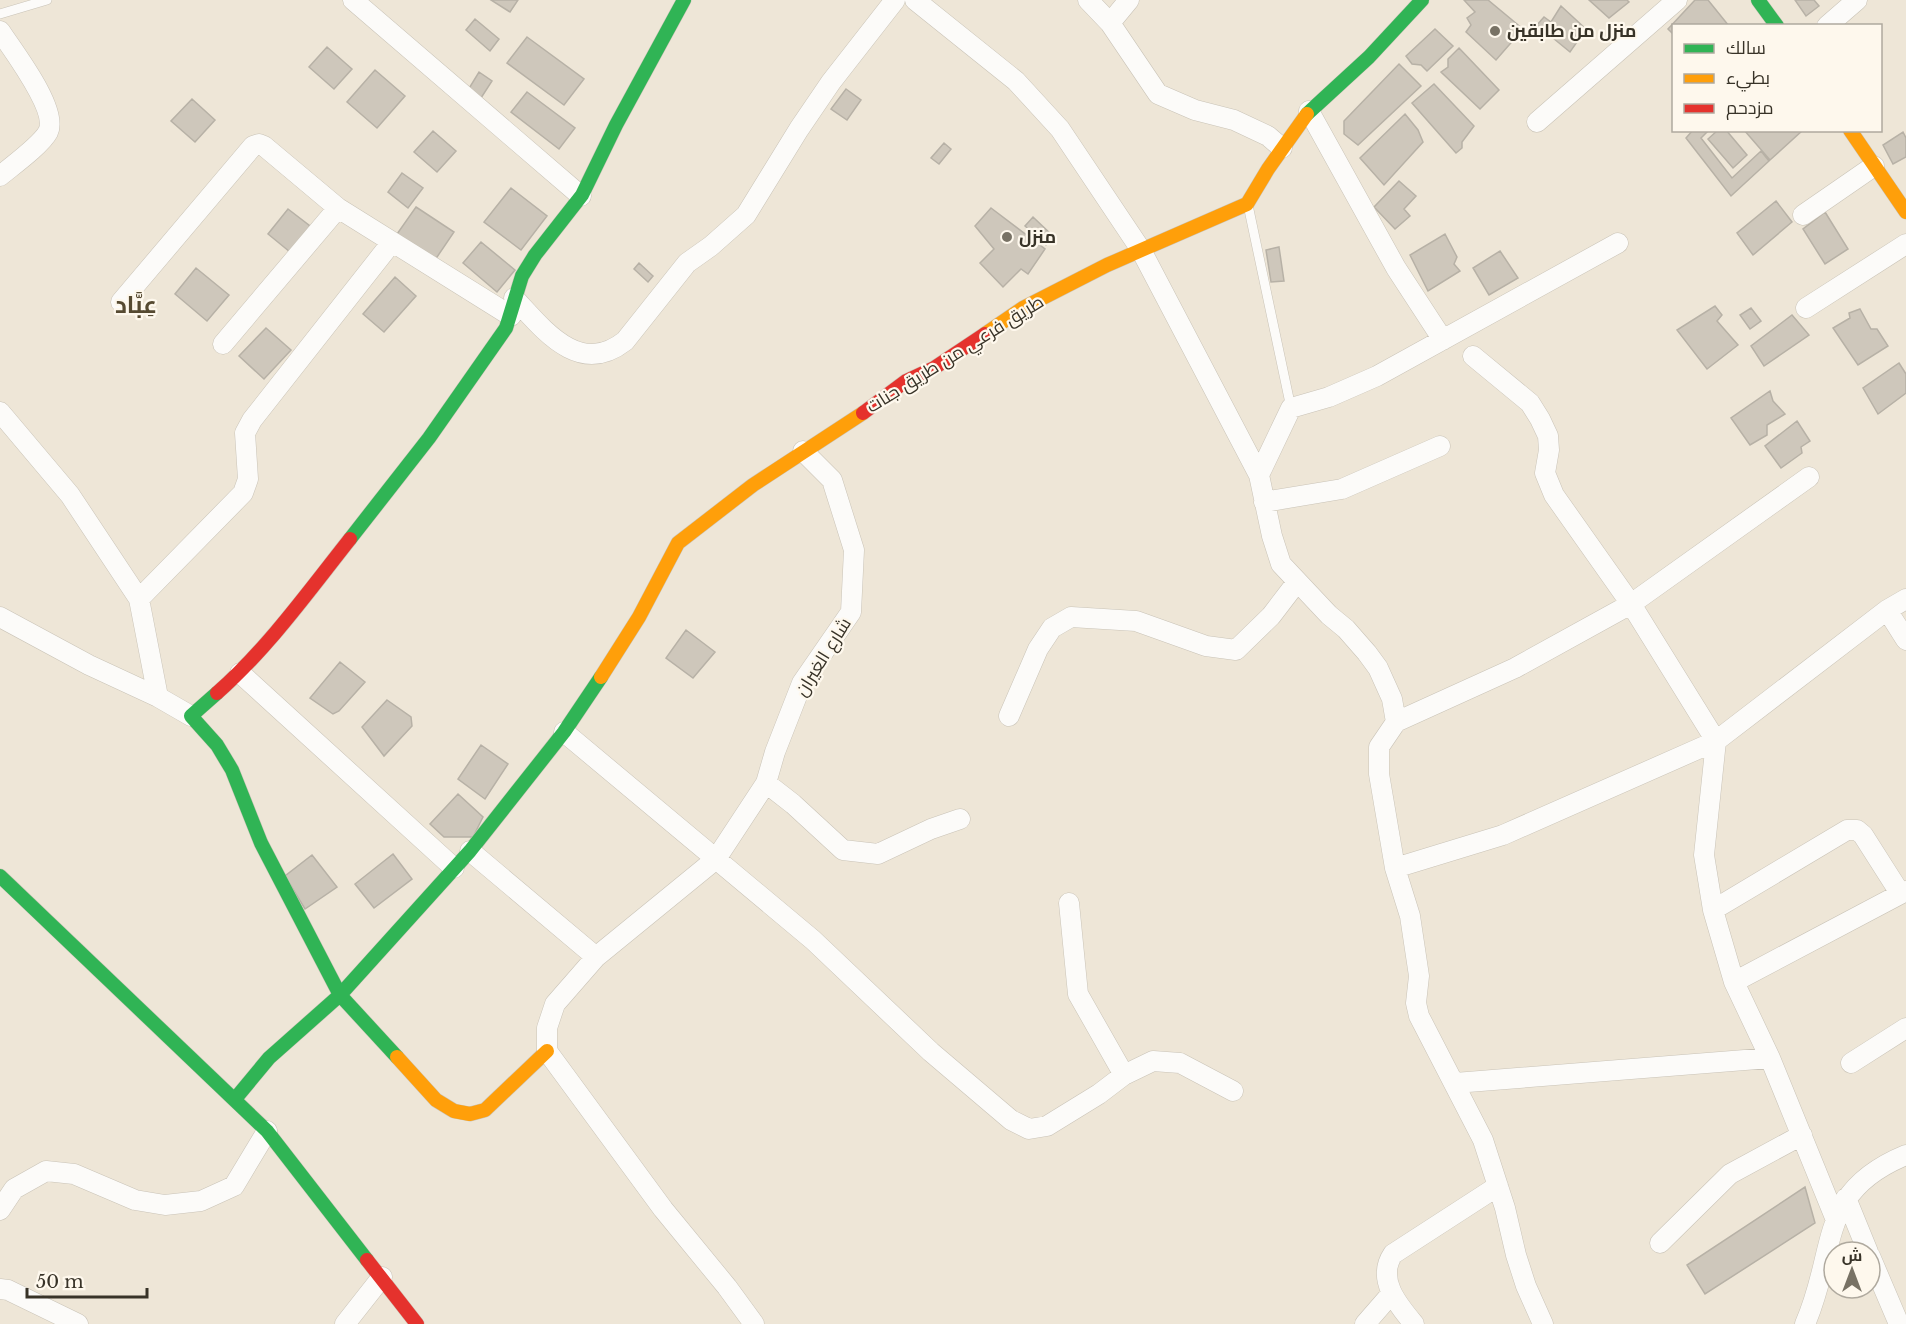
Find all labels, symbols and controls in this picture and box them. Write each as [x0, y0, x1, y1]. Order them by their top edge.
place label: منزل من طابقين [1507, 20, 1637, 42]
marker: منزل من طابقين [1488, 24, 1502, 38]
legend [1672, 24, 1882, 132]
text: سالك [1726, 37, 1766, 59]
text: بطيء [1726, 67, 1770, 92]
text: مزدحم [1726, 97, 1774, 120]
place label: منزل [1019, 226, 1056, 248]
marker: منزل [1000, 230, 1014, 244]
district label: عِبَّاد [115, 290, 157, 319]
street label: طريق فرعي من طريق جنات [862, 290, 1049, 420]
street label: شارع الغيران [790, 614, 857, 701]
north arrow [1822, 1240, 1882, 1300]
text: ش [1842, 1245, 1862, 1265]
scale bar [27, 1261, 147, 1299]
text: 50 m [36, 1271, 84, 1293]

